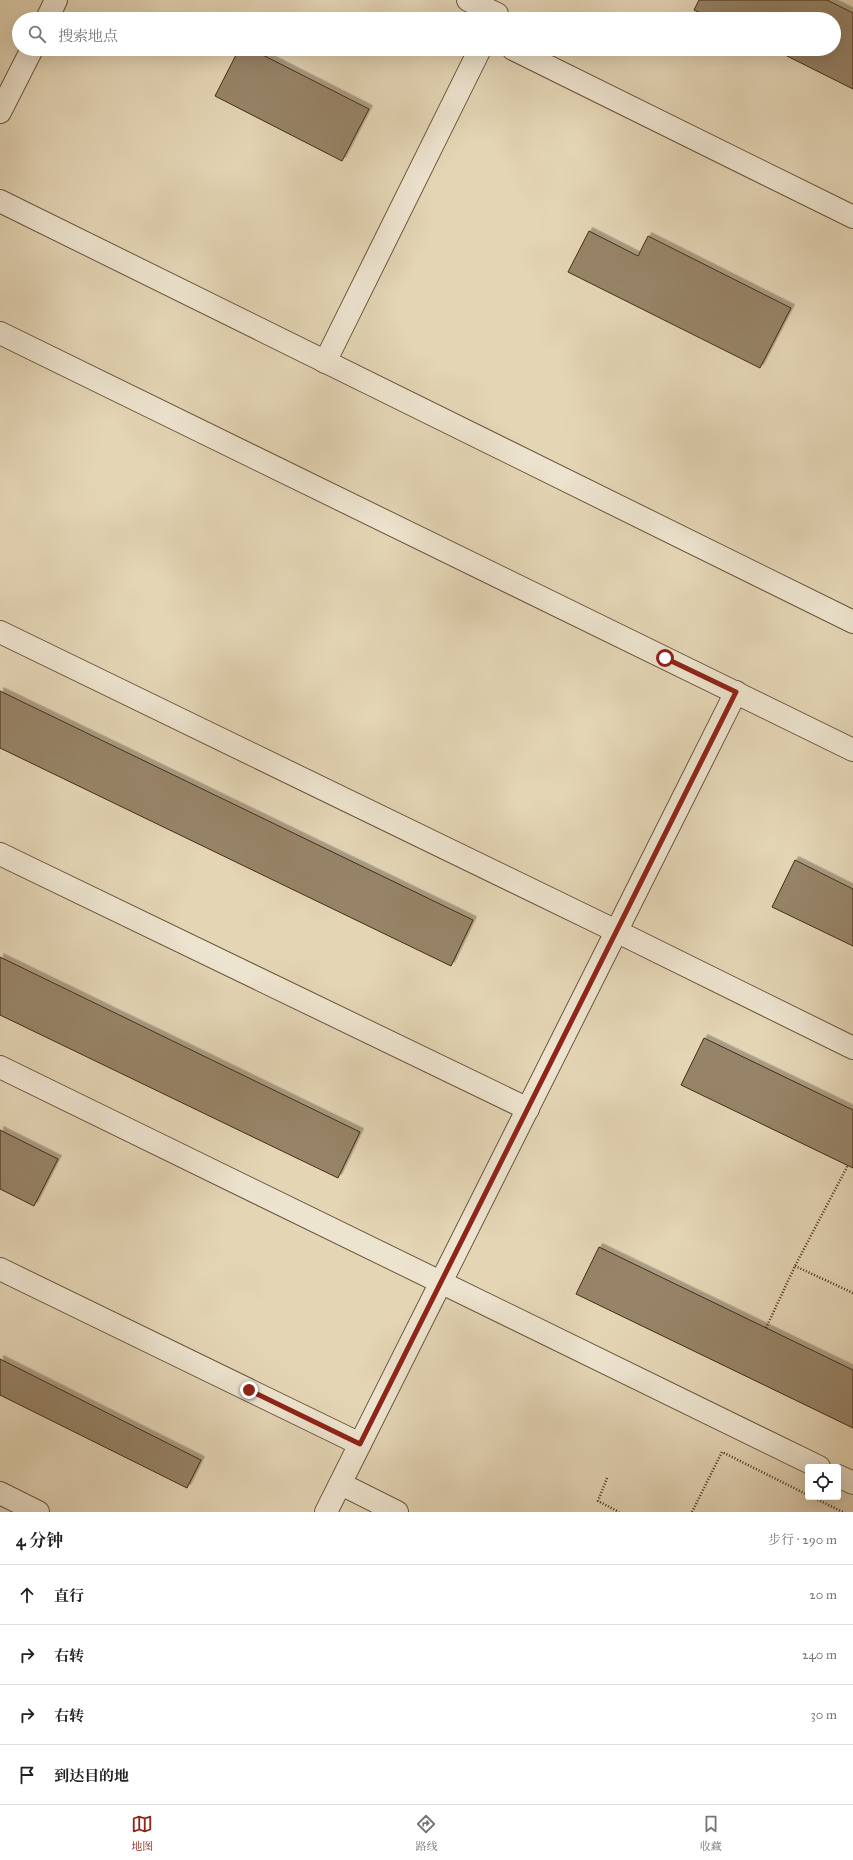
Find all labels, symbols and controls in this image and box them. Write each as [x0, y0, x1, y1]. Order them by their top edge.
search box [12, 12, 841, 56]
icon: search [26, 23, 48, 45]
text: 搜索地点 [58, 27, 118, 45]
route start [656, 649, 674, 667]
route end [240, 1381, 258, 1399]
map controls [805, 1464, 841, 1500]
button: locate [805, 1464, 841, 1500]
text: 4 分钟 [16, 1530, 63, 1551]
text: 步行 · 290 m [768, 1532, 837, 1548]
icon: ahead [16, 1584, 38, 1606]
text: 直行 [54, 1587, 84, 1605]
text: 20 m [809, 1587, 837, 1603]
icon: right [16, 1644, 38, 1666]
text: 右转 [54, 1647, 84, 1665]
text: 240 m [802, 1647, 837, 1663]
icon: right [16, 1704, 38, 1726]
text: 右转 [54, 1707, 84, 1725]
text: 30 m [811, 1707, 837, 1723]
icon: arrive [16, 1764, 38, 1786]
text: 到达目的地 [54, 1767, 129, 1785]
tab: 地图 [131, 1813, 153, 1853]
tab: 路线 [415, 1813, 437, 1853]
tab: 收藏 [700, 1813, 722, 1853]

